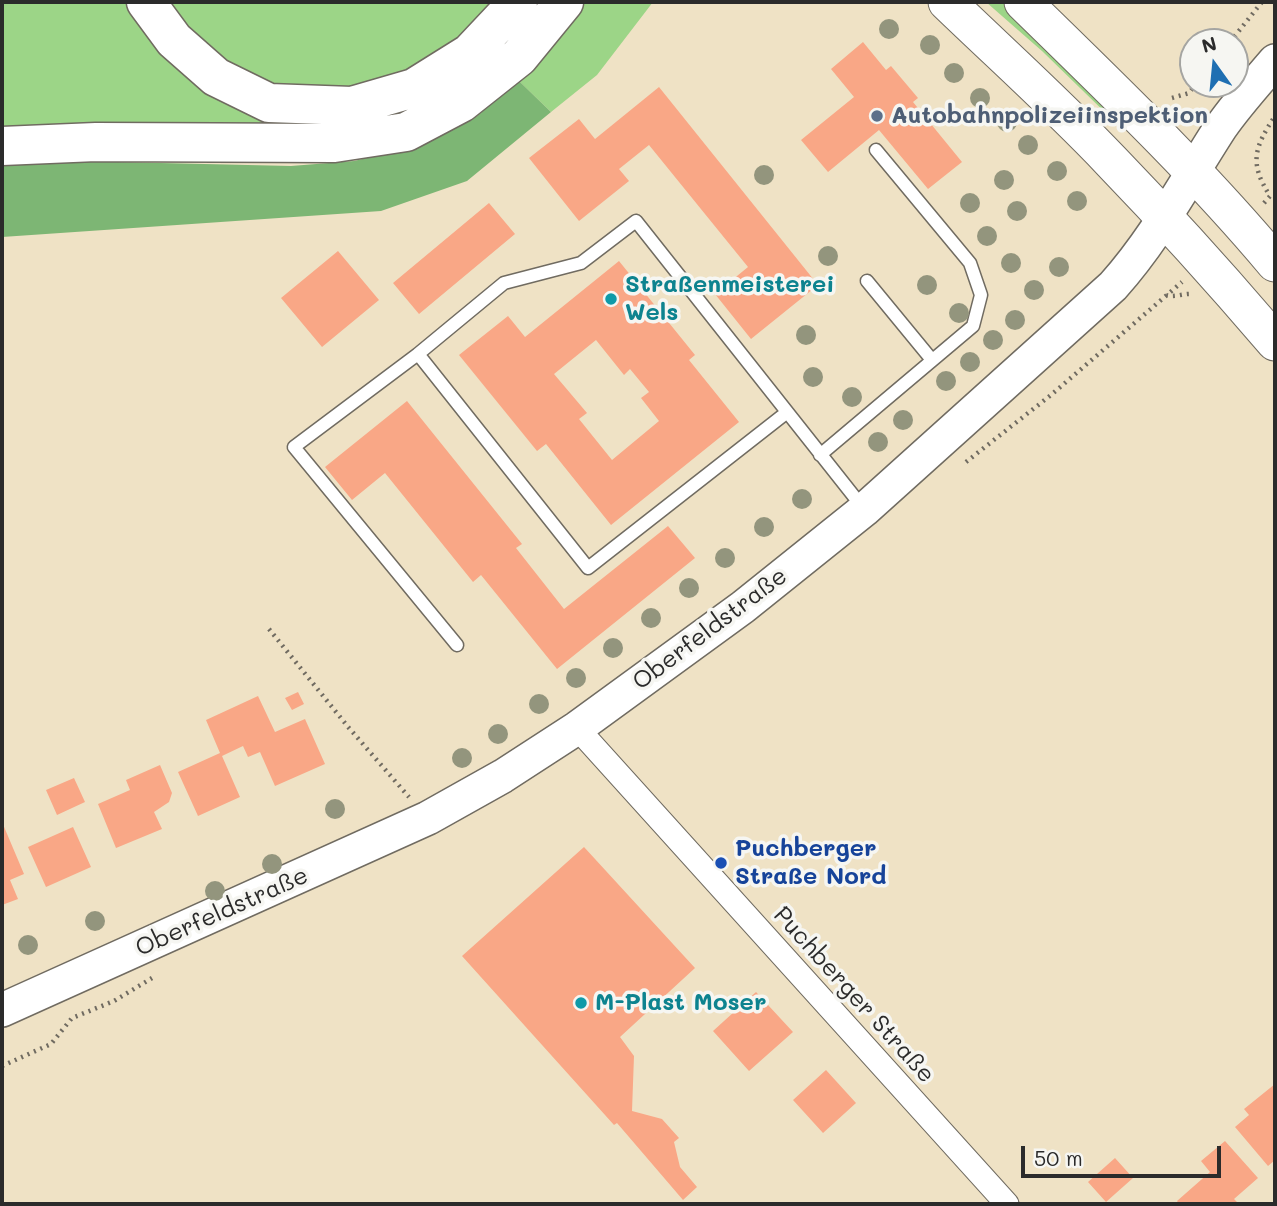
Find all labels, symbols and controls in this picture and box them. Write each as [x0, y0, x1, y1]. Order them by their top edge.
north arrow [1179, 28, 1249, 98]
text: N [1199, 30, 1219, 58]
place label: Autobahnpolizeiinspektion [891, 102, 1208, 130]
marker: Autobahnpolizeiinspektion [869, 108, 885, 124]
place label: Straßenmeisterei Wels [625, 271, 834, 327]
marker: Straßenmeisterei Wels [603, 291, 619, 307]
street label: Oberfeldstraße [627, 562, 793, 696]
place label: Puchberger Straße Nord [735, 835, 886, 891]
marker: Puchberger Straße Nord [713, 855, 729, 871]
street label: Oberfeldstraße [131, 861, 313, 963]
street label: Puchberger Straße [767, 901, 941, 1089]
place label: M-Plast Moser [595, 989, 766, 1017]
marker: M-Plast Moser [573, 995, 589, 1011]
scale bar [1025, 1132, 1224, 1176]
text: 50 m [1034, 1144, 1083, 1171]

